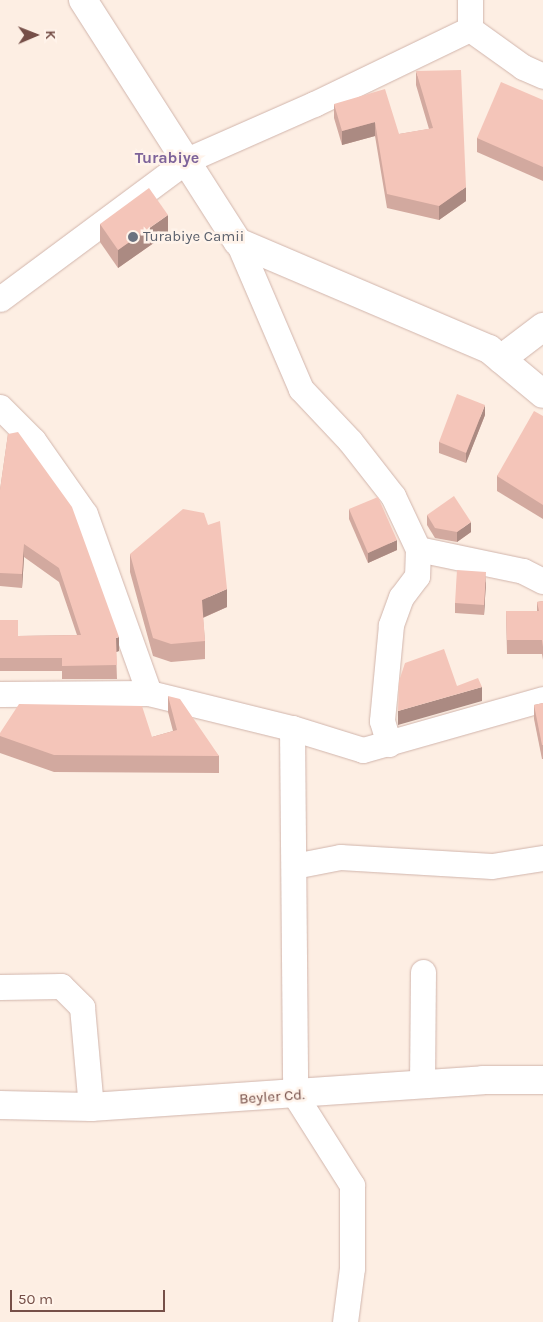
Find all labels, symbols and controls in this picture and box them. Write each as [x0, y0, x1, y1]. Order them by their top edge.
north arrow [10, 10, 60, 60]
text: K [42, 30, 59, 39]
district label: Turabiye [135, 148, 199, 168]
place label: Turabiye Camii [143, 228, 244, 246]
marker: Turabiye Camii [127, 231, 139, 243]
street label: Beyler Cd. [239, 1086, 305, 1108]
scale bar [12, 1280, 168, 1312]
text: 50 m [18, 1290, 53, 1308]

